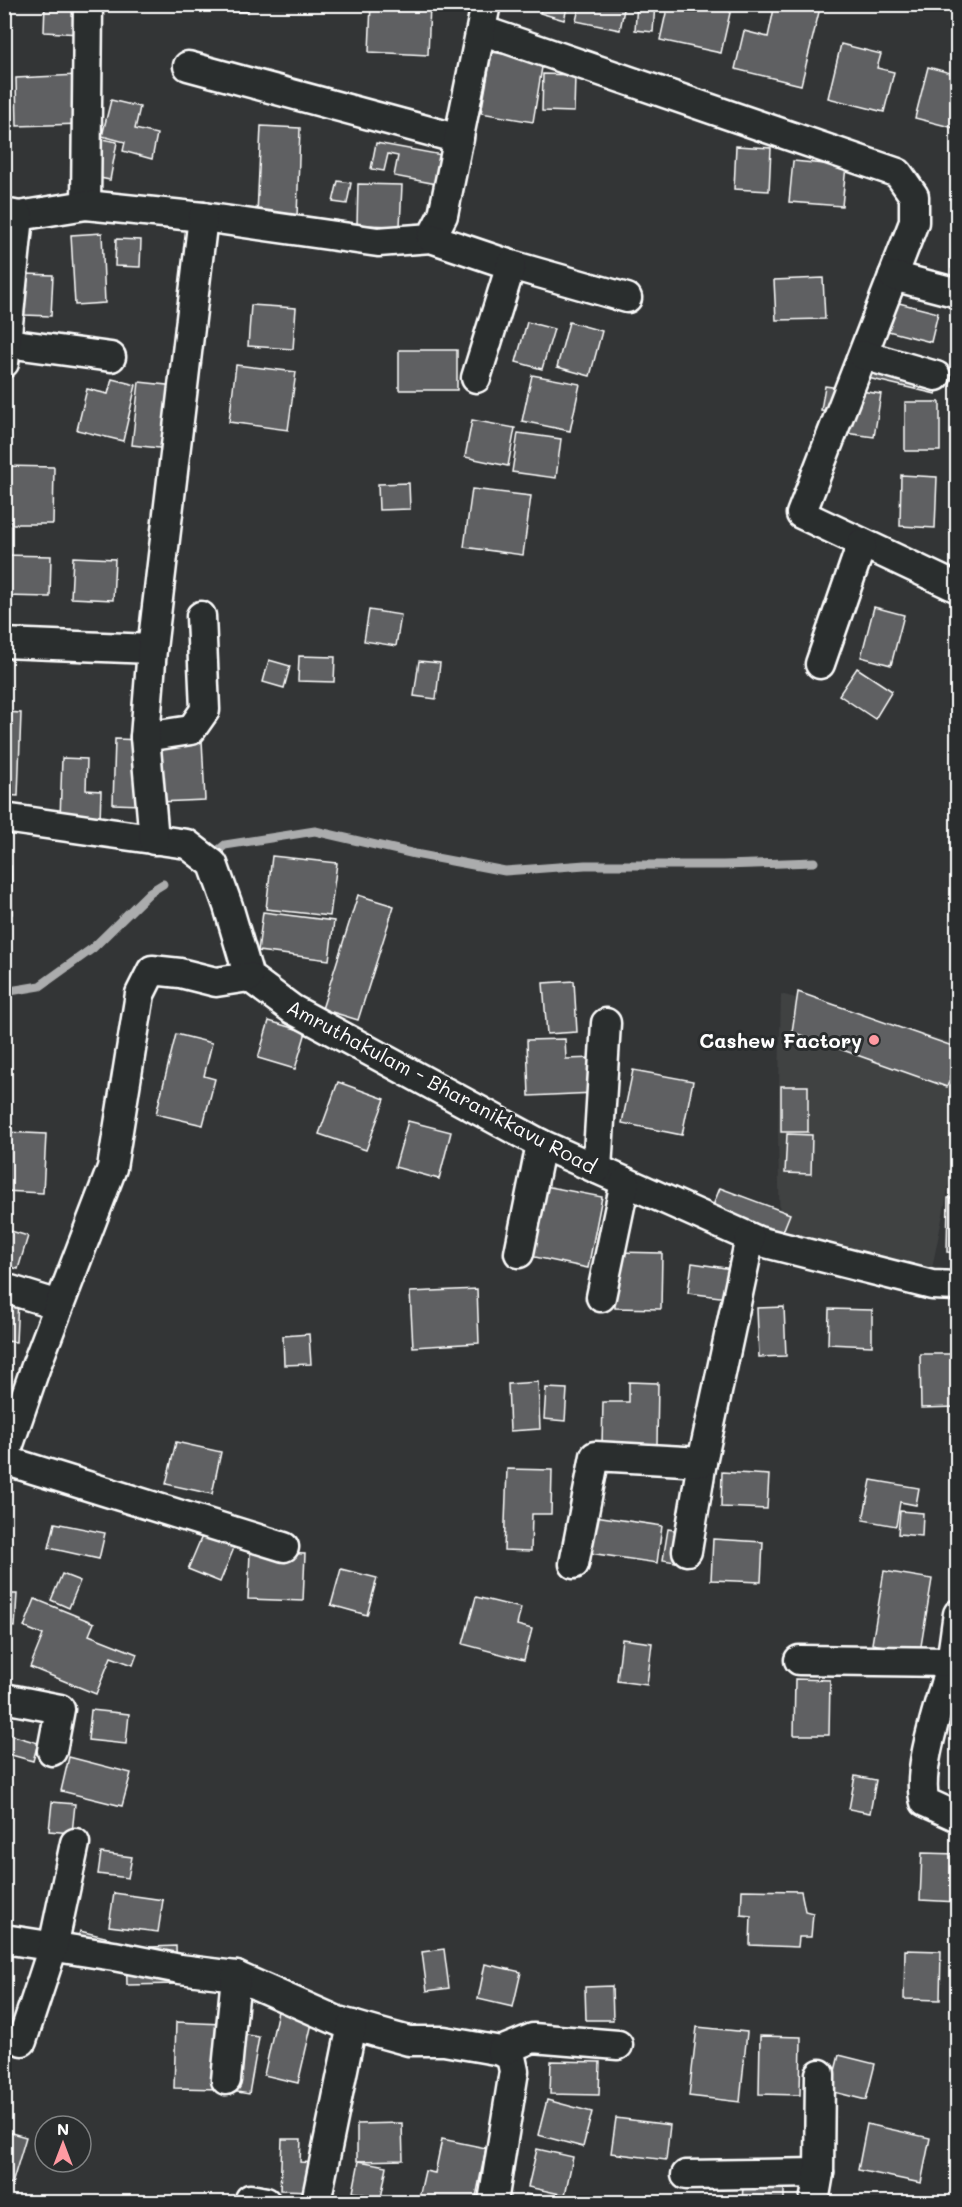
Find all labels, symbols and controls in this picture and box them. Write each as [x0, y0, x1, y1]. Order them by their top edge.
street label: Amruthakulam - Bharanikkavu Road [283, 993, 601, 1179]
place label: Cashew Factory [699, 1027, 862, 1053]
marker: Cashew Factory [867, 1033, 881, 1047]
north arrow [33, 2114, 93, 2174]
text: N [57, 2118, 69, 2139]

